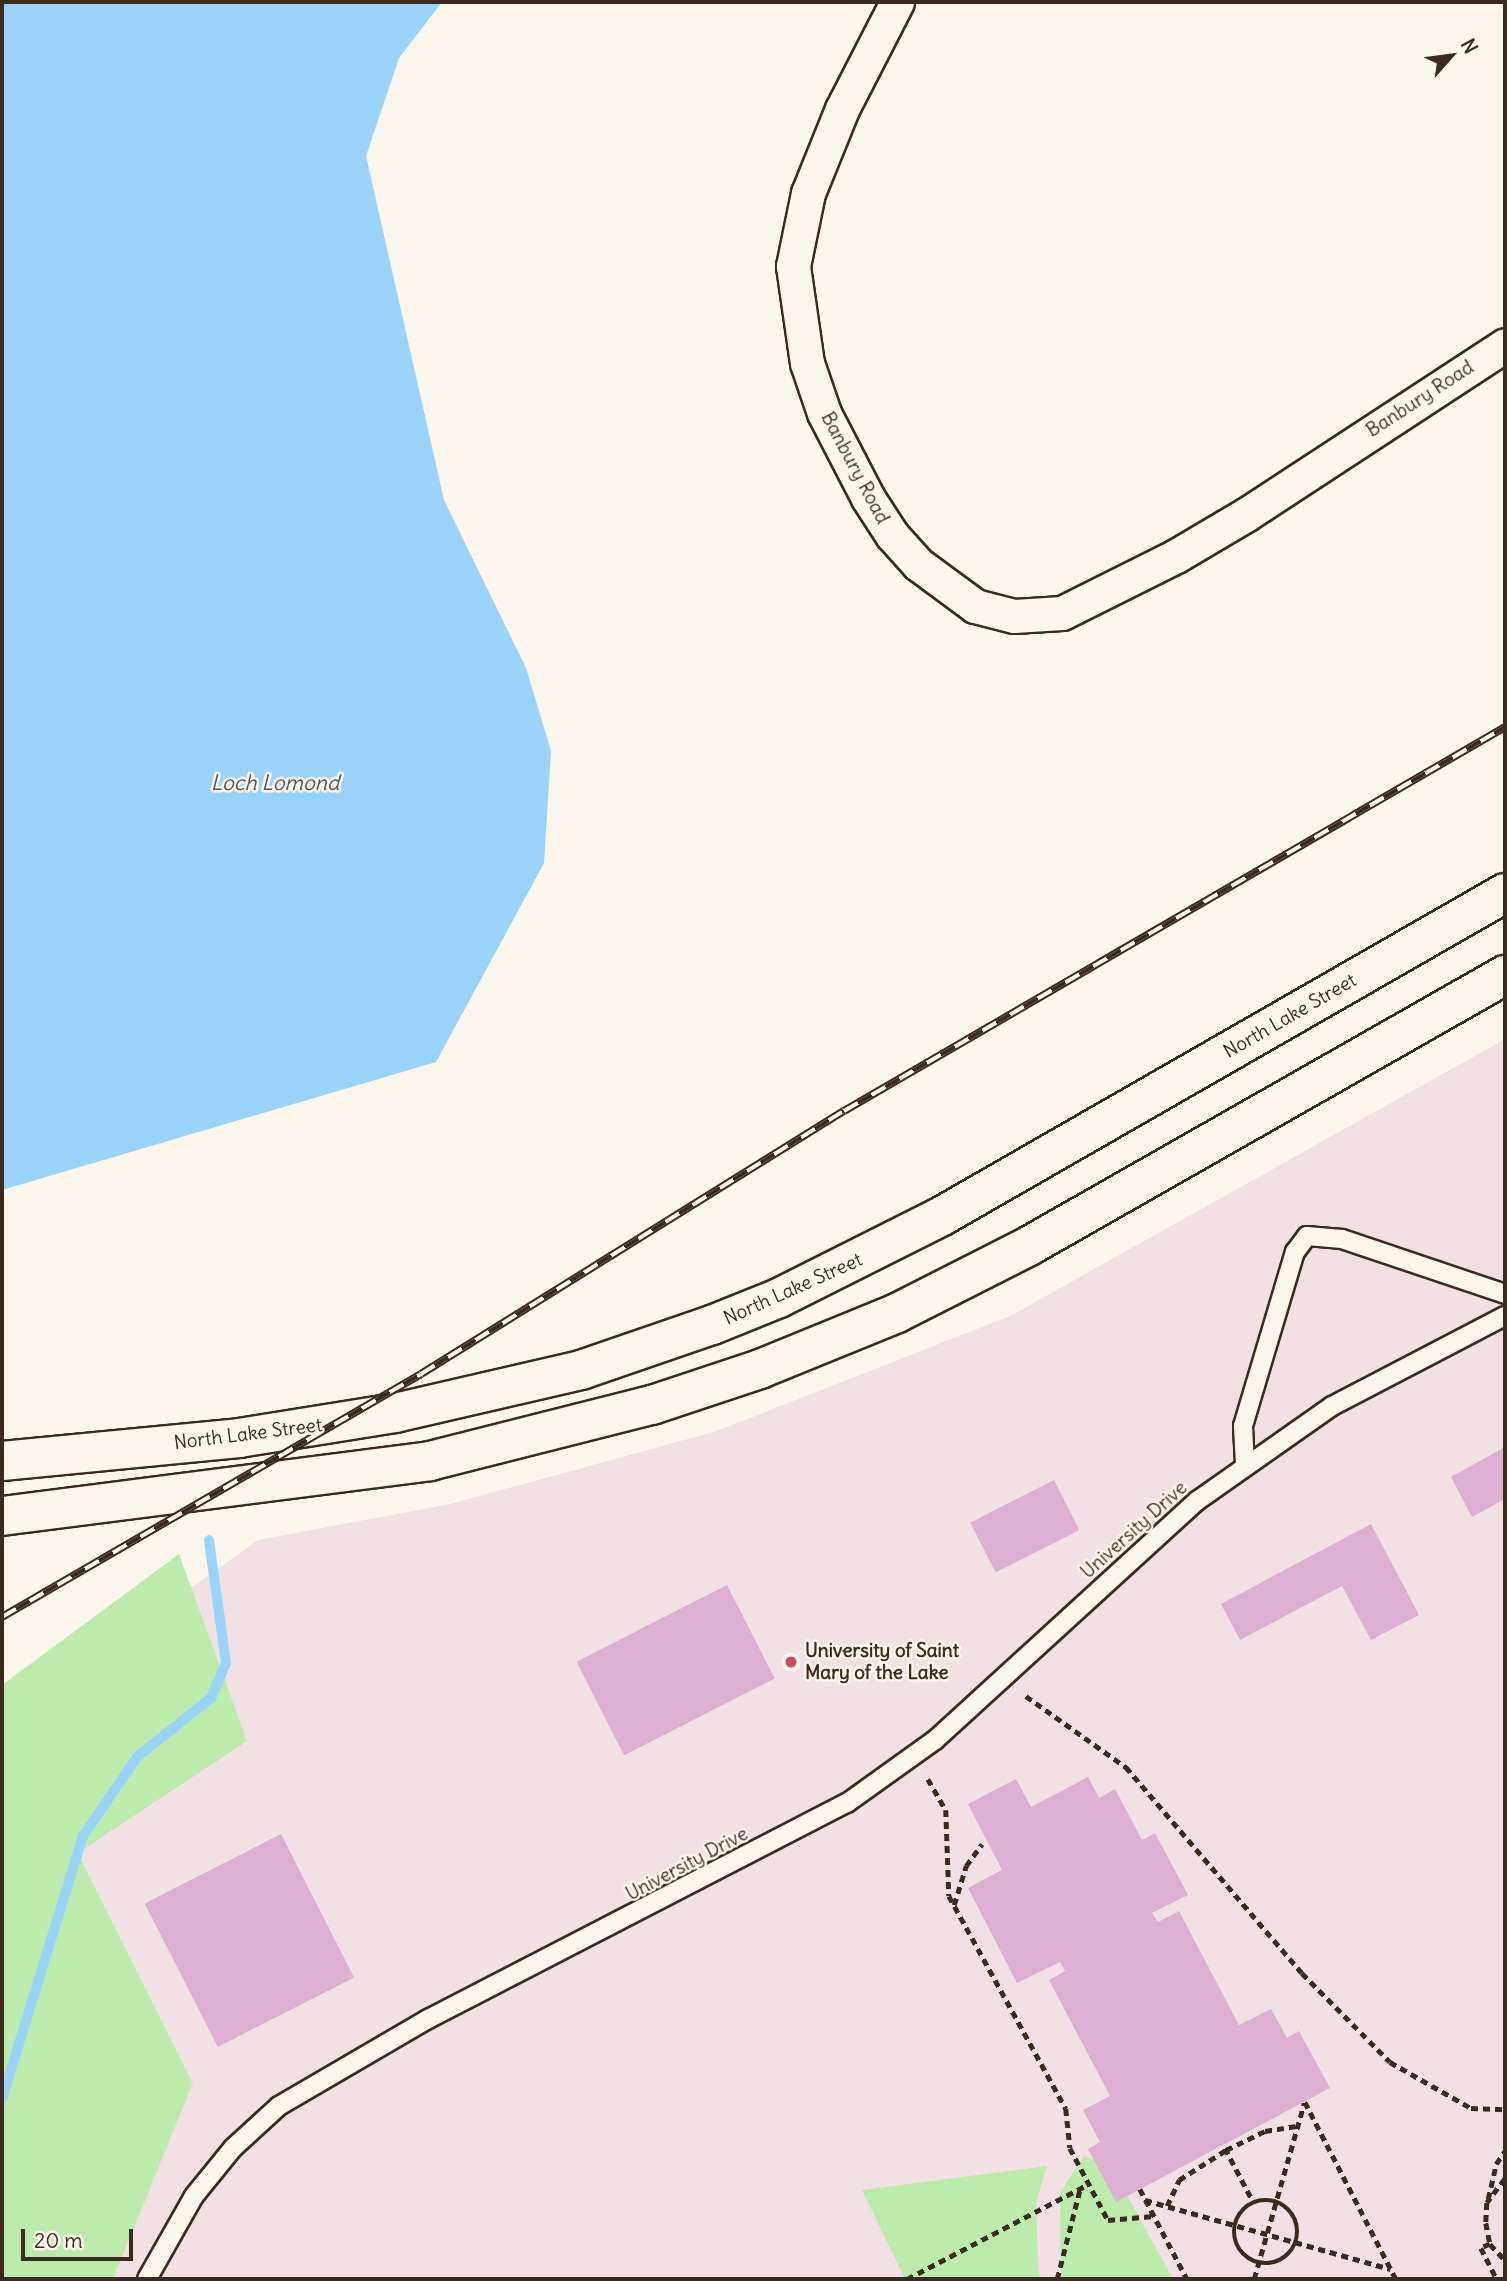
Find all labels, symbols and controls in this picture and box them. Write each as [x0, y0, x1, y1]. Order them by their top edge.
north arrow [1416, 21, 1486, 91]
text: N [1456, 35, 1483, 58]
street label: Banbury Road [1362, 356, 1478, 442]
street label: Banbury Road [816, 408, 894, 528]
water label: Loch Lomond [211, 770, 339, 796]
street label: North Lake Street [1220, 969, 1360, 1063]
street label: North Lake Street [720, 1248, 866, 1330]
street label: North Lake Street [172, 1414, 324, 1454]
street label: University Drive [1076, 1476, 1192, 1584]
place label: University of Saint Mary of the Lake [805, 1640, 959, 1684]
marker: University of Saint Mary of the Lake [783, 1654, 799, 1670]
street label: University Drive [622, 1822, 752, 1906]
scale bar [24, 2214, 136, 2258]
text: 20 m [34, 2227, 83, 2254]

